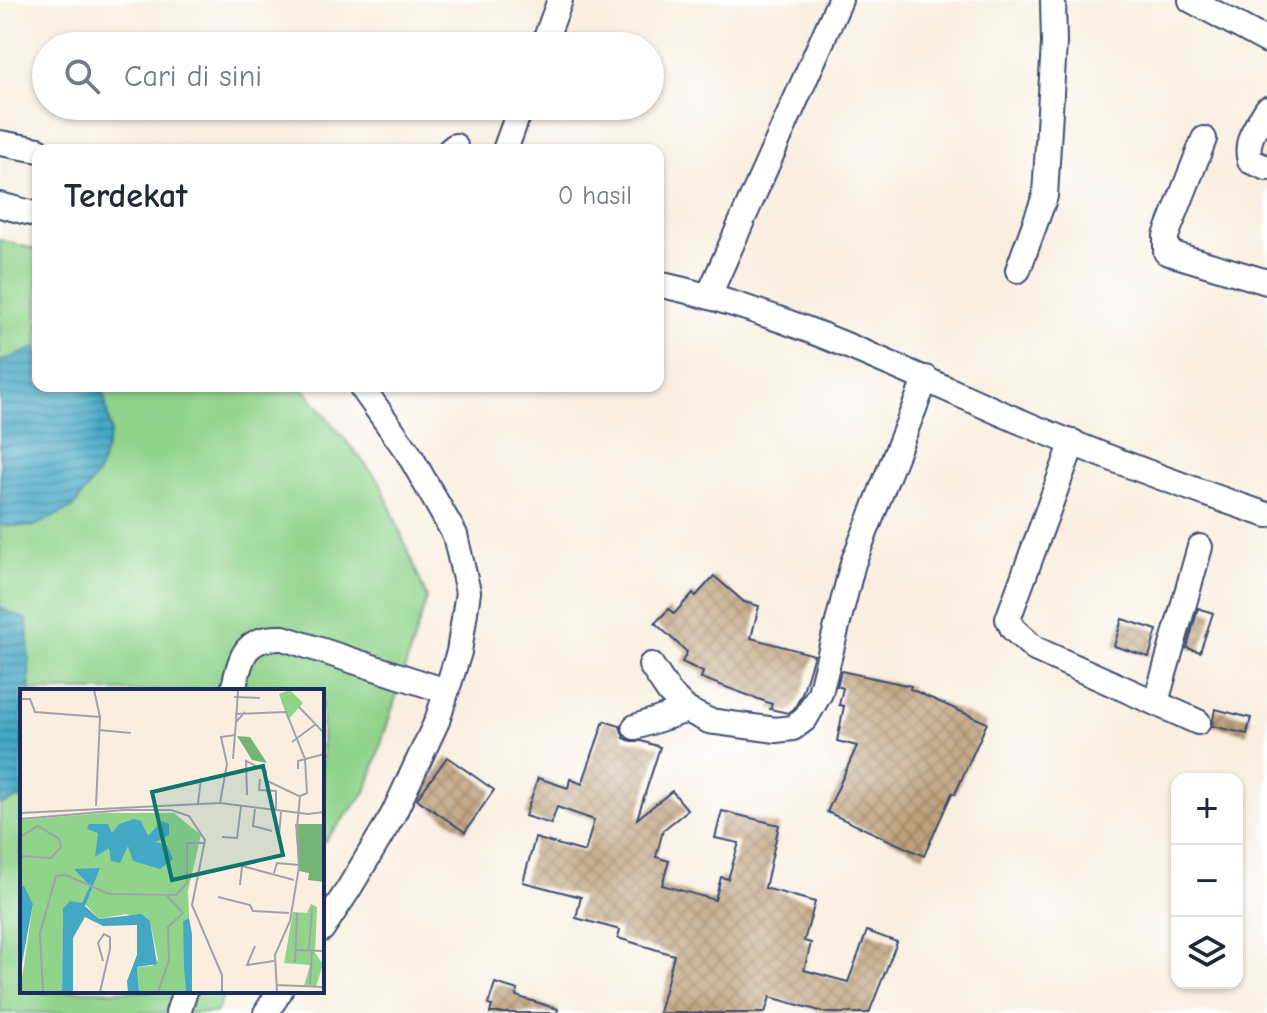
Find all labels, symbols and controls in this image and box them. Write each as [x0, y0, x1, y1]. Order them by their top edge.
search box [32, 32, 664, 120]
icon: search [60, 54, 104, 98]
text: Cari di sini [124, 59, 262, 94]
text: Terdekat [64, 176, 187, 216]
text: 0 hasil [558, 181, 632, 211]
inset map [20, 689, 324, 993]
map controls [1171, 773, 1243, 989]
button: + [1171, 773, 1243, 845]
button: − [1171, 845, 1243, 917]
button: layers [1171, 917, 1243, 989]

